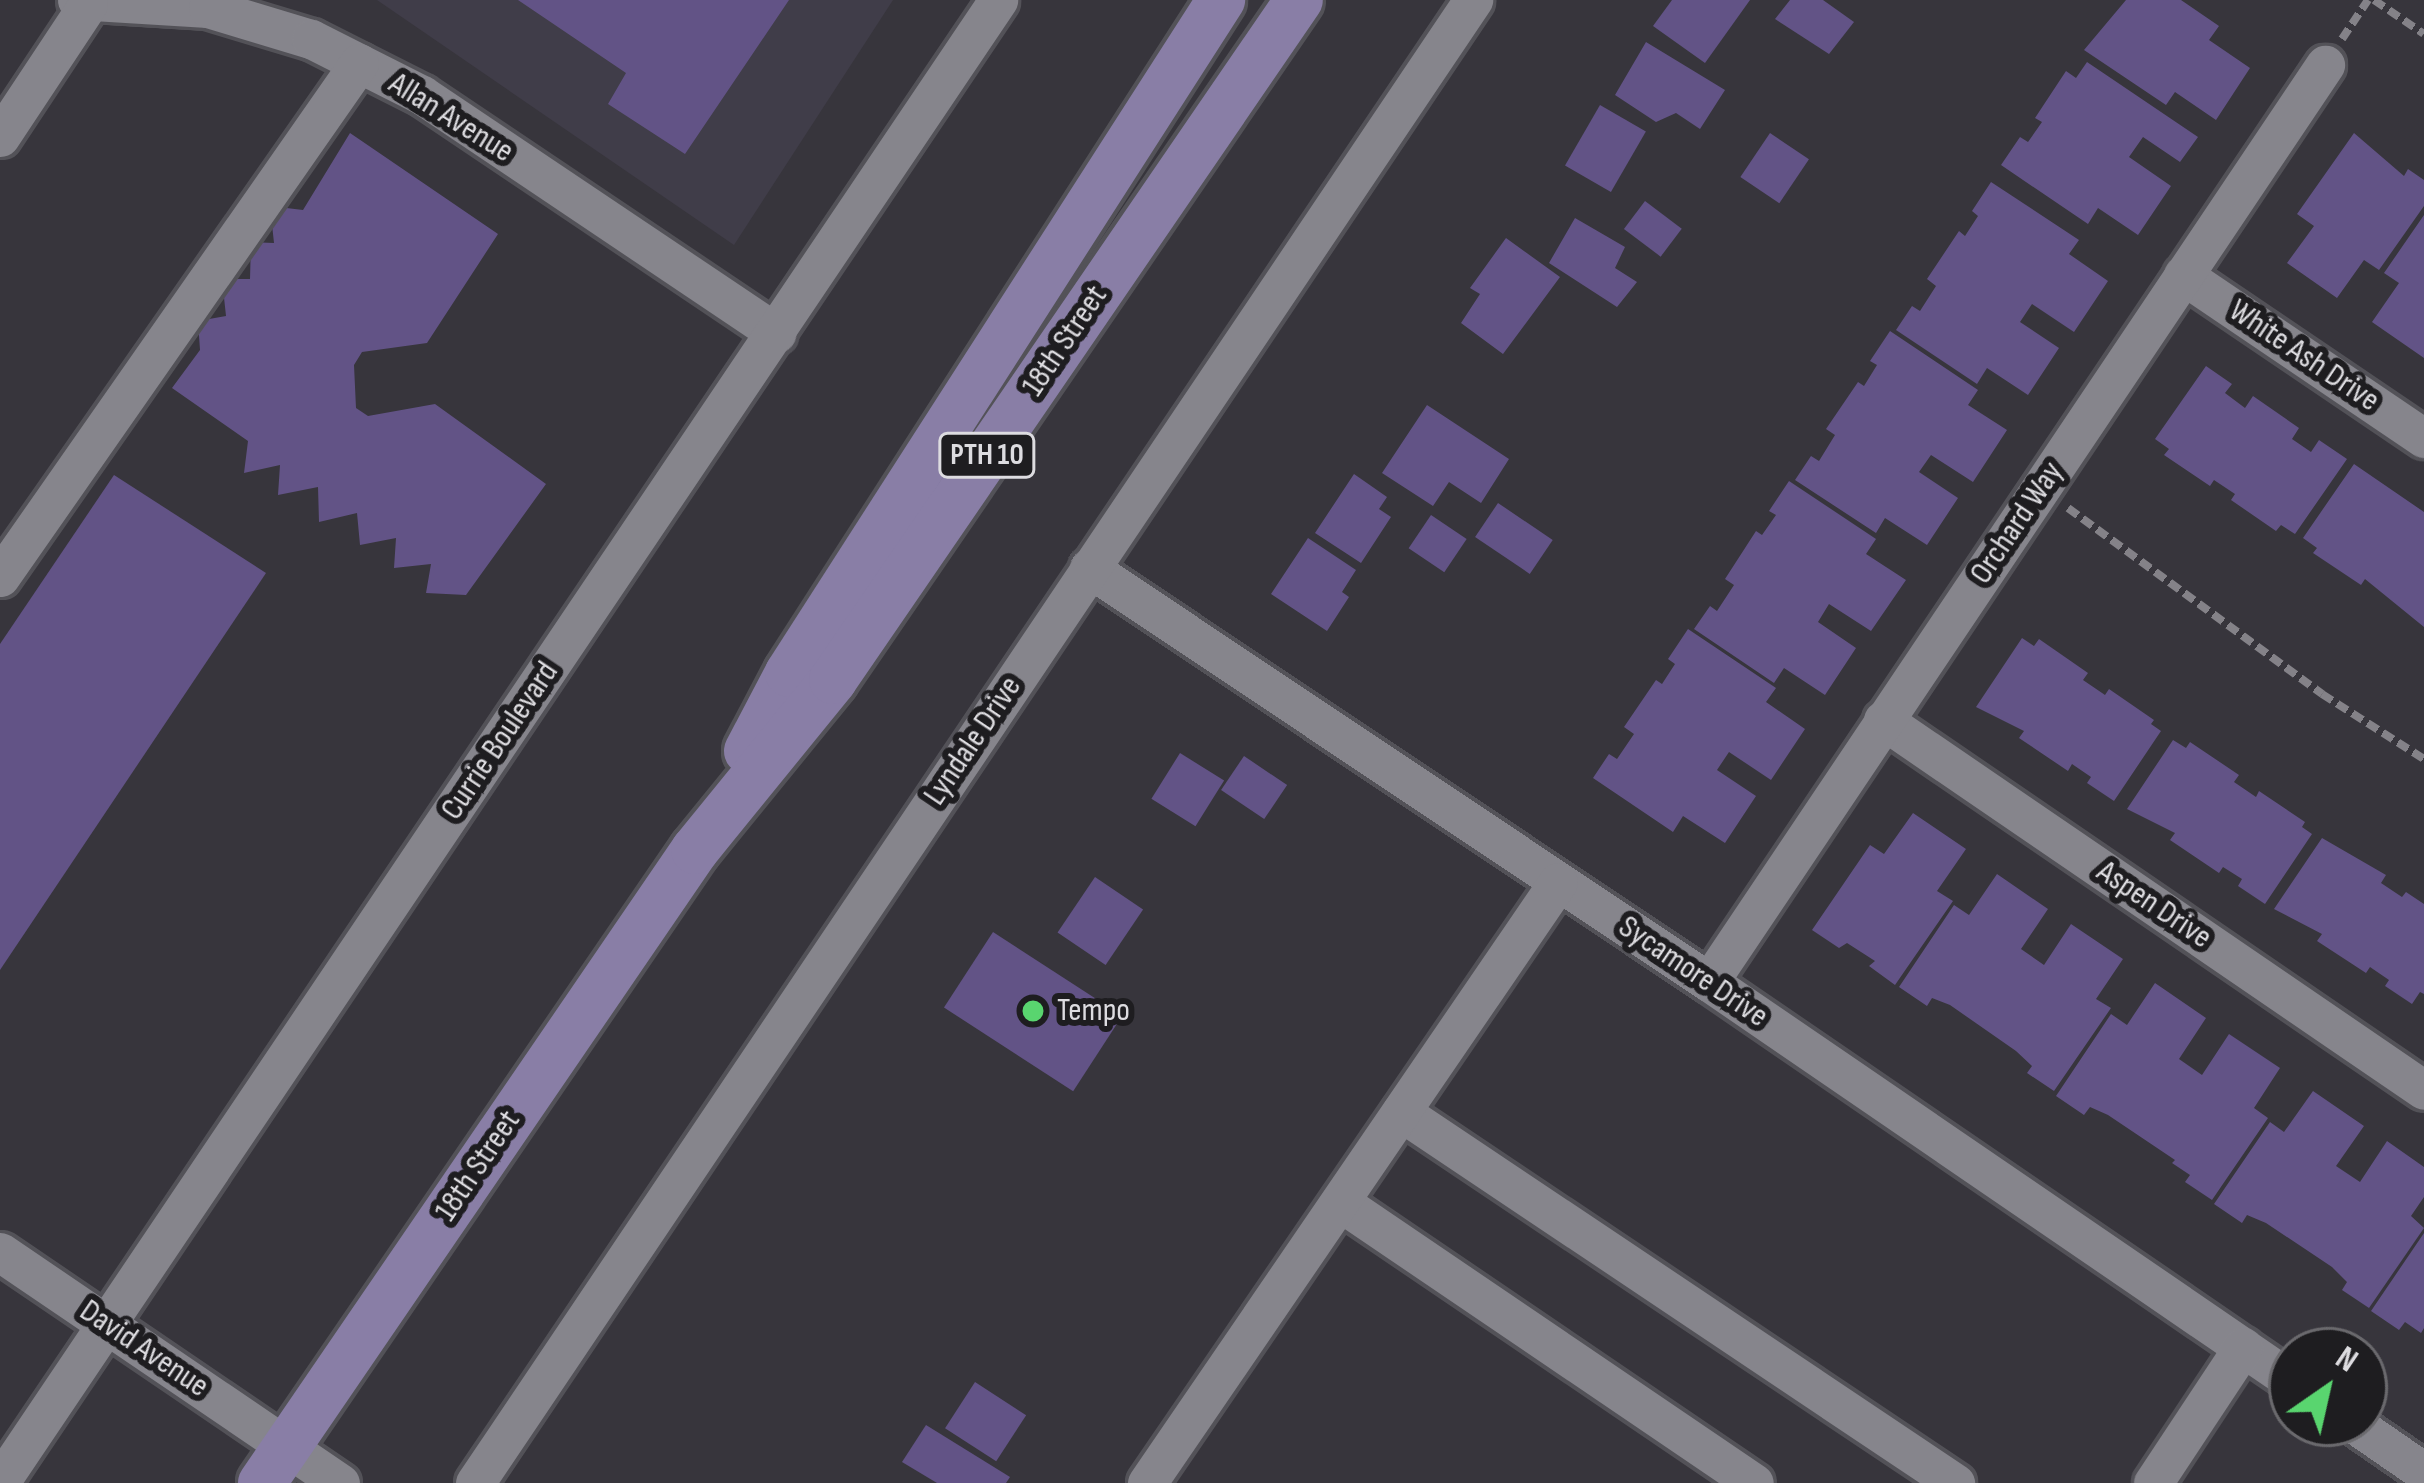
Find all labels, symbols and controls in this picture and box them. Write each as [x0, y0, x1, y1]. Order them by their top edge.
street label: Allan Avenue [381, 64, 521, 172]
street label: 18th Street [1014, 278, 1116, 404]
street label: White Ash Drive [2221, 291, 2387, 421]
road number: PTH 10 [936, 431, 1038, 479]
street label: Orchard Way [1962, 454, 2072, 592]
street label: Currie Boulevard [433, 654, 567, 828]
street label: Lyndale Drive [915, 669, 1031, 813]
street label: Aspen Drive [2089, 852, 2219, 958]
street label: Sycamore Drive [1611, 908, 1775, 1036]
place label: Tempo [1057, 991, 1130, 1031]
marker: Tempo [1020, 998, 1046, 1024]
street label: 18th Street [427, 1103, 529, 1229]
street label: David Avenue [72, 1291, 216, 1407]
north arrow [2268, 1327, 2388, 1447]
text: N [2328, 1338, 2365, 1381]

